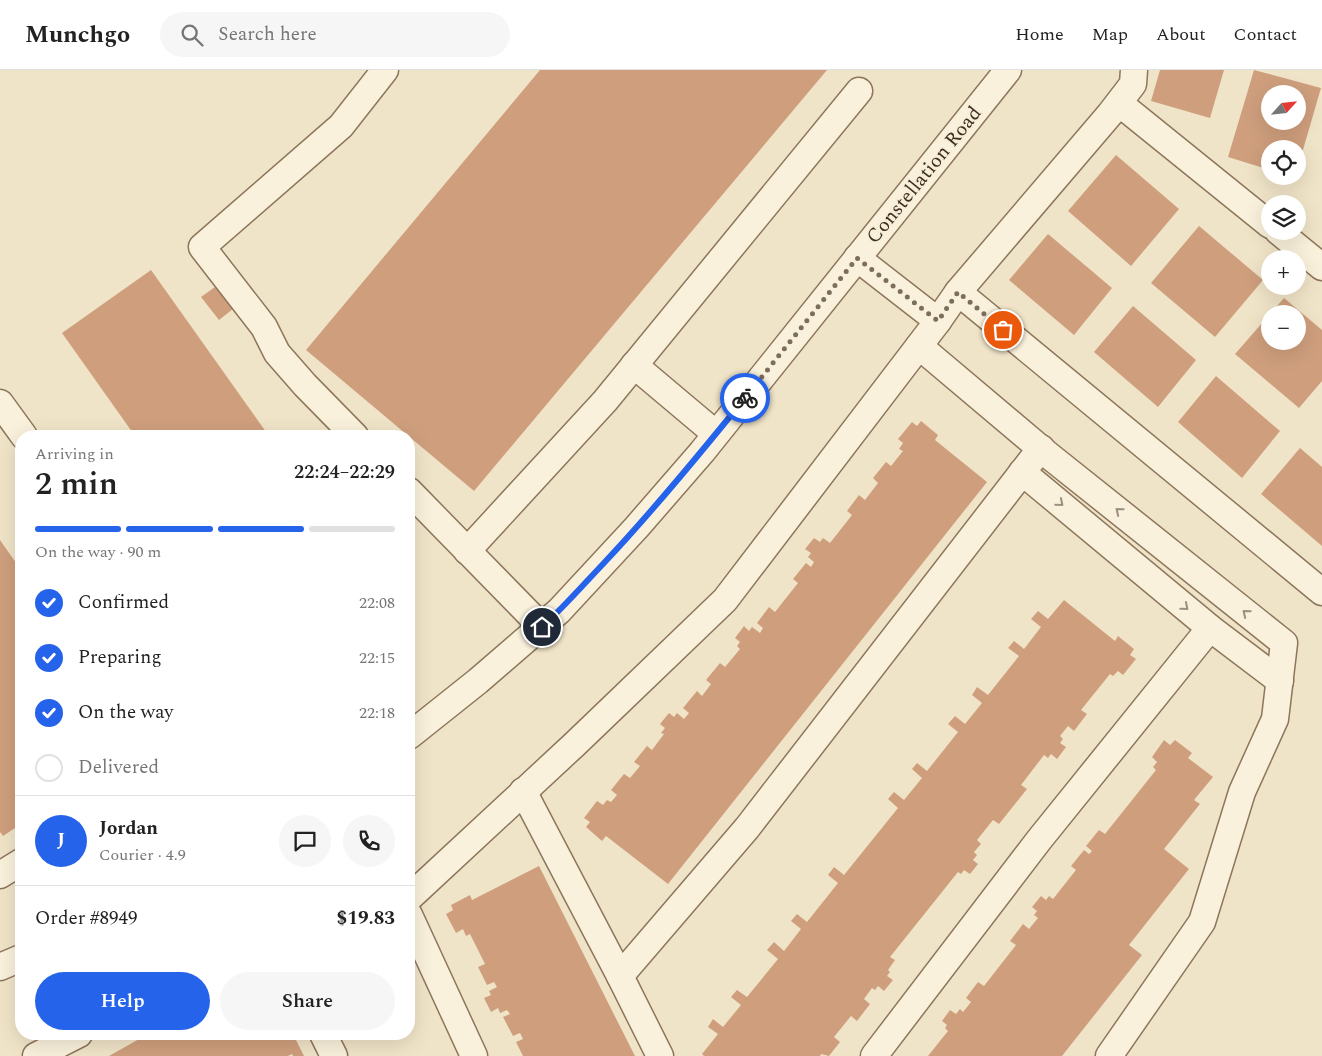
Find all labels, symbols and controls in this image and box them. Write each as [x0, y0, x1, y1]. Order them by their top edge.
search box [160, 12, 510, 57]
text: Munchgo [25, 17, 130, 53]
text: Search here [218, 20, 317, 49]
icon: search [178, 21, 206, 49]
text: Home [1015, 21, 1064, 48]
text: Map [1092, 21, 1128, 48]
text: About [1156, 21, 1206, 48]
text: Contact [1234, 21, 1297, 48]
north arrow [1261, 85, 1306, 130]
map controls [1261, 85, 1306, 350]
street label: Constellation Road [859, 100, 989, 250]
button: locate [1261, 140, 1306, 185]
button: layers [1261, 195, 1306, 240]
button: + [1261, 250, 1306, 295]
button: − [1261, 305, 1306, 350]
pin [982, 309, 1024, 351]
icon: bag [989, 316, 1017, 344]
courier [720, 373, 770, 423]
icon: bike [731, 384, 759, 412]
text: Arriving in [35, 442, 114, 466]
text: 22:24–22:29 [294, 458, 395, 487]
text: 2 min [35, 460, 118, 509]
one-way arrow [1054, 498, 1063, 507]
one-way arrow [1115, 508, 1125, 517]
text: On the way · 90 m [35, 540, 161, 564]
text: Confirmed [78, 588, 169, 617]
icon: check [35, 589, 63, 617]
text: 22:08 [359, 591, 395, 615]
one-way arrow [1179, 601, 1188, 610]
pin [521, 606, 563, 648]
one-way arrow [1243, 610, 1252, 618]
icon: home [528, 613, 556, 641]
text: Preparing [78, 643, 162, 672]
icon: check [35, 644, 63, 672]
text: 22:15 [359, 646, 395, 670]
text: On the way [78, 698, 174, 727]
icon: check [35, 699, 63, 727]
text: 22:18 [359, 701, 395, 725]
text: Delivered [78, 753, 159, 782]
text: Jordan [99, 814, 158, 843]
button: chat [279, 815, 331, 867]
button: phone [343, 815, 395, 867]
text: J [57, 826, 65, 855]
text: Courier · 4.9 [99, 843, 186, 867]
text: Order #8949 [35, 904, 138, 933]
text: $19.83 [337, 904, 395, 933]
button: Help [35, 972, 210, 1030]
button: Share [220, 972, 395, 1030]

